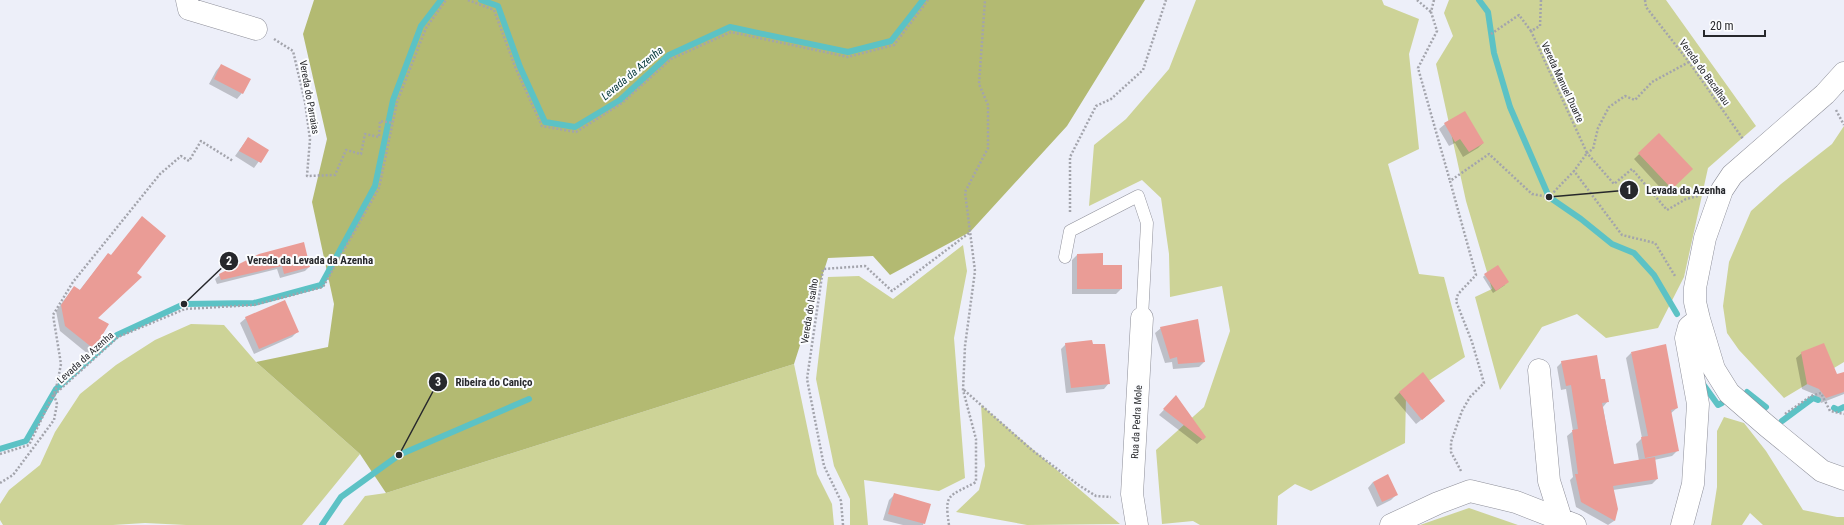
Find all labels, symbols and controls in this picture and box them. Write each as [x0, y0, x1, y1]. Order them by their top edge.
scale bar [1704, 12, 1765, 38]
text: 20 m [1710, 19, 1734, 33]
street label: Vereda do Bacalhau [1677, 37, 1732, 107]
street label: Vereda Manuel Duarte [1539, 40, 1586, 124]
water label: Levada da Azenha [599, 44, 666, 103]
street label: Vereda do Parraias [298, 59, 321, 135]
callout: Levada da Azenha [1619, 178, 1734, 201]
text: 1 [1626, 183, 1632, 197]
text: Levada da Azenha [1646, 184, 1726, 197]
callout: Vereda da Levada da Azenha [219, 249, 381, 272]
text: 2 [226, 254, 232, 268]
text: Vereda da Levada da Azenha [247, 254, 373, 267]
street label: Vereda do Isalho [799, 278, 820, 345]
street label: Levada da Azenha [55, 329, 116, 385]
callout: Ribeira do Caniço [428, 371, 541, 394]
text: 3 [435, 375, 441, 389]
text: Ribeira do Caniço [455, 376, 533, 389]
street label: Rua da Pedra Mole [1129, 385, 1144, 459]

